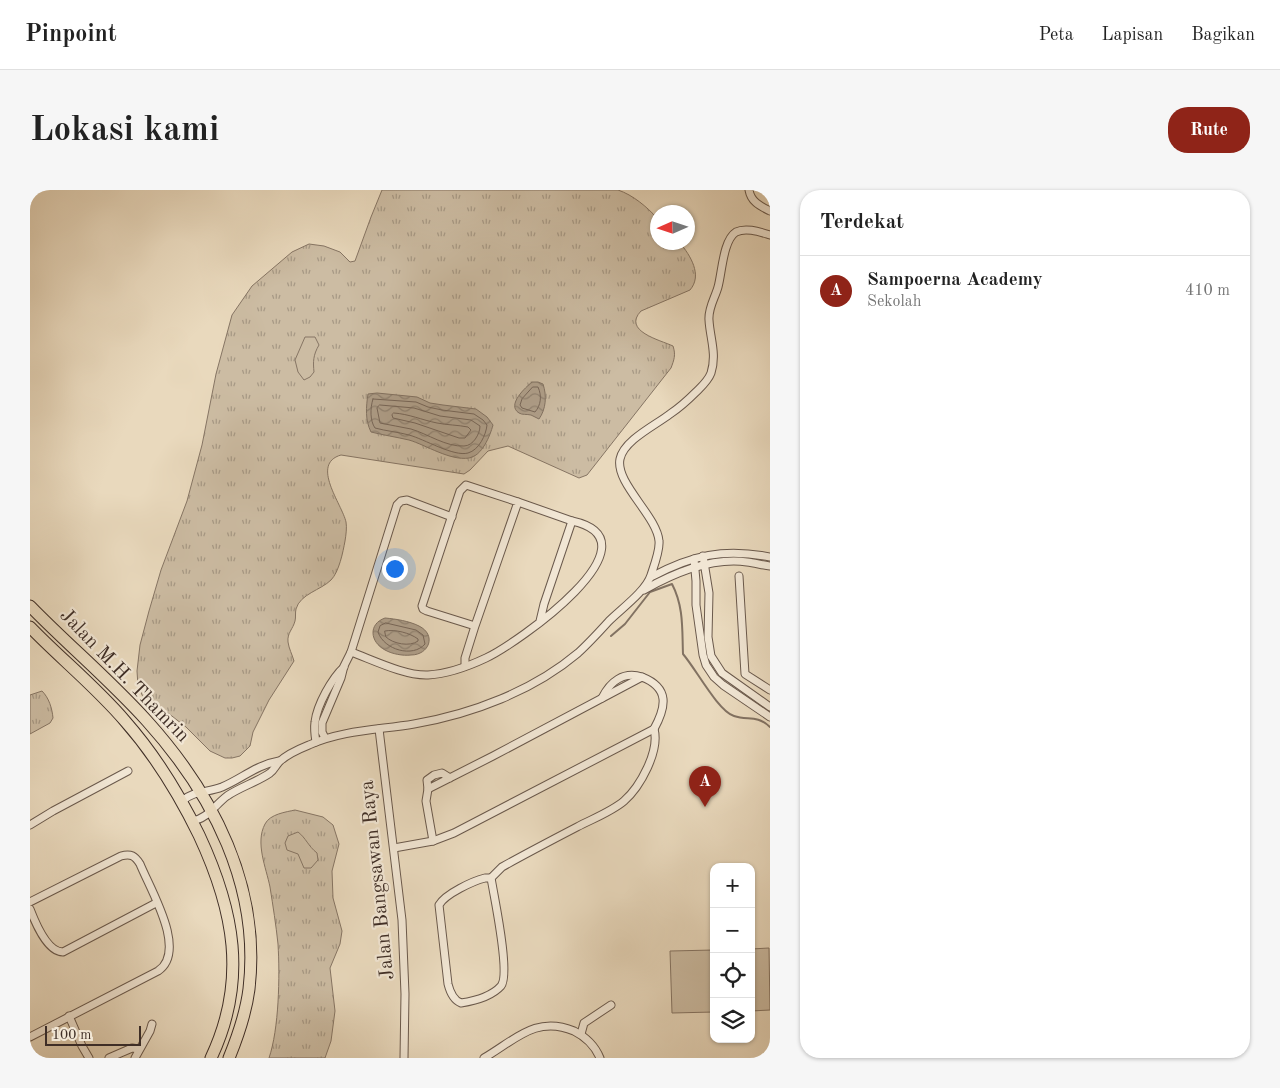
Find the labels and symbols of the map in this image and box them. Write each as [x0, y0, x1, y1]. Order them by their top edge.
north arrow [650, 205, 695, 250]
your location [382, 556, 408, 582]
street label: Jalan M.H. Thamrin [55, 605, 193, 747]
pin: A [689, 766, 721, 807]
street label: Jalan Bangsawan Raya [358, 779, 398, 981]
scale bar [45, 1023, 141, 1046]

